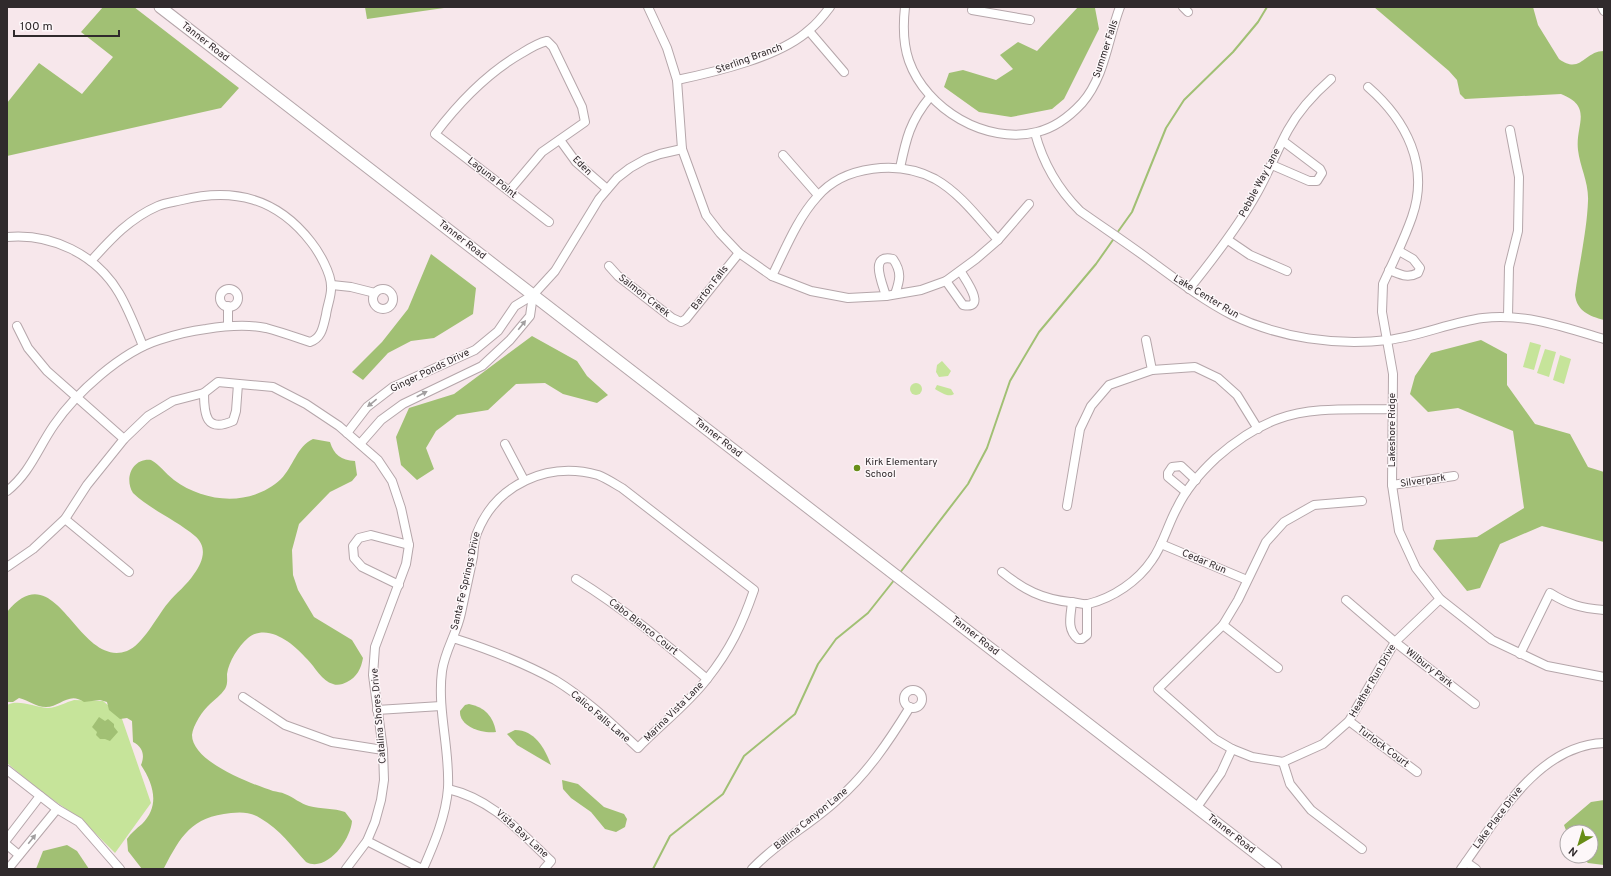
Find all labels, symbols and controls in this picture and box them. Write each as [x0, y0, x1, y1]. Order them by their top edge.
scale bar [14, 12, 119, 38]
street label: Summer Falls [1090, 18, 1122, 80]
text: 100 m [20, 19, 53, 35]
street label: Tanner Road [179, 19, 231, 65]
street label: Sterling Branch [714, 41, 784, 77]
street label: Pebble Way Lane [1236, 146, 1284, 220]
street label: Eden [569, 153, 595, 179]
street label: Laguna Point [465, 155, 520, 202]
street label: Tanner Road [436, 217, 488, 263]
street label: Barton Falls [688, 263, 732, 313]
street label: Salmon Creek [615, 272, 673, 320]
street label: Lake Center Run [1171, 272, 1241, 322]
one-way arrow [518, 320, 527, 330]
street label: Ginger Ponds Drive [388, 346, 472, 396]
one-way arrow [417, 391, 428, 397]
street label: Lakeshore Ridge [1386, 393, 1399, 467]
one-way arrow [367, 399, 378, 408]
street label: Tanner Road [692, 415, 744, 461]
place label: Kirk Elementary School [865, 456, 938, 481]
marker: Kirk Elementary School [852, 463, 862, 473]
street label: Silverpark [1399, 471, 1447, 491]
street label: Santa Fe Springs Drive [448, 530, 484, 632]
street label: Cedar Run [1180, 547, 1228, 577]
street label: Cabo Blanco Court [606, 596, 680, 658]
street label: Tanner Road [949, 613, 1001, 659]
street label: Heather Run Drive [1347, 642, 1399, 720]
street label: Wilbury Park [1402, 645, 1456, 691]
street label: Catalina Shores Drive [368, 668, 390, 764]
street label: Marina Vista Lane [641, 679, 707, 745]
street label: Calico Falls Lane [567, 688, 633, 746]
street label: Turlock Court [1354, 723, 1412, 771]
street label: Lake Place Drive [1470, 784, 1526, 852]
street label: Ballina Canyon Lane [771, 785, 851, 853]
street label: Vista Bay Lane [493, 807, 551, 861]
street label: Tanner Road [1205, 811, 1257, 857]
north arrow [1559, 824, 1599, 864]
one-way arrow [28, 833, 37, 844]
text: N [1566, 843, 1581, 859]

